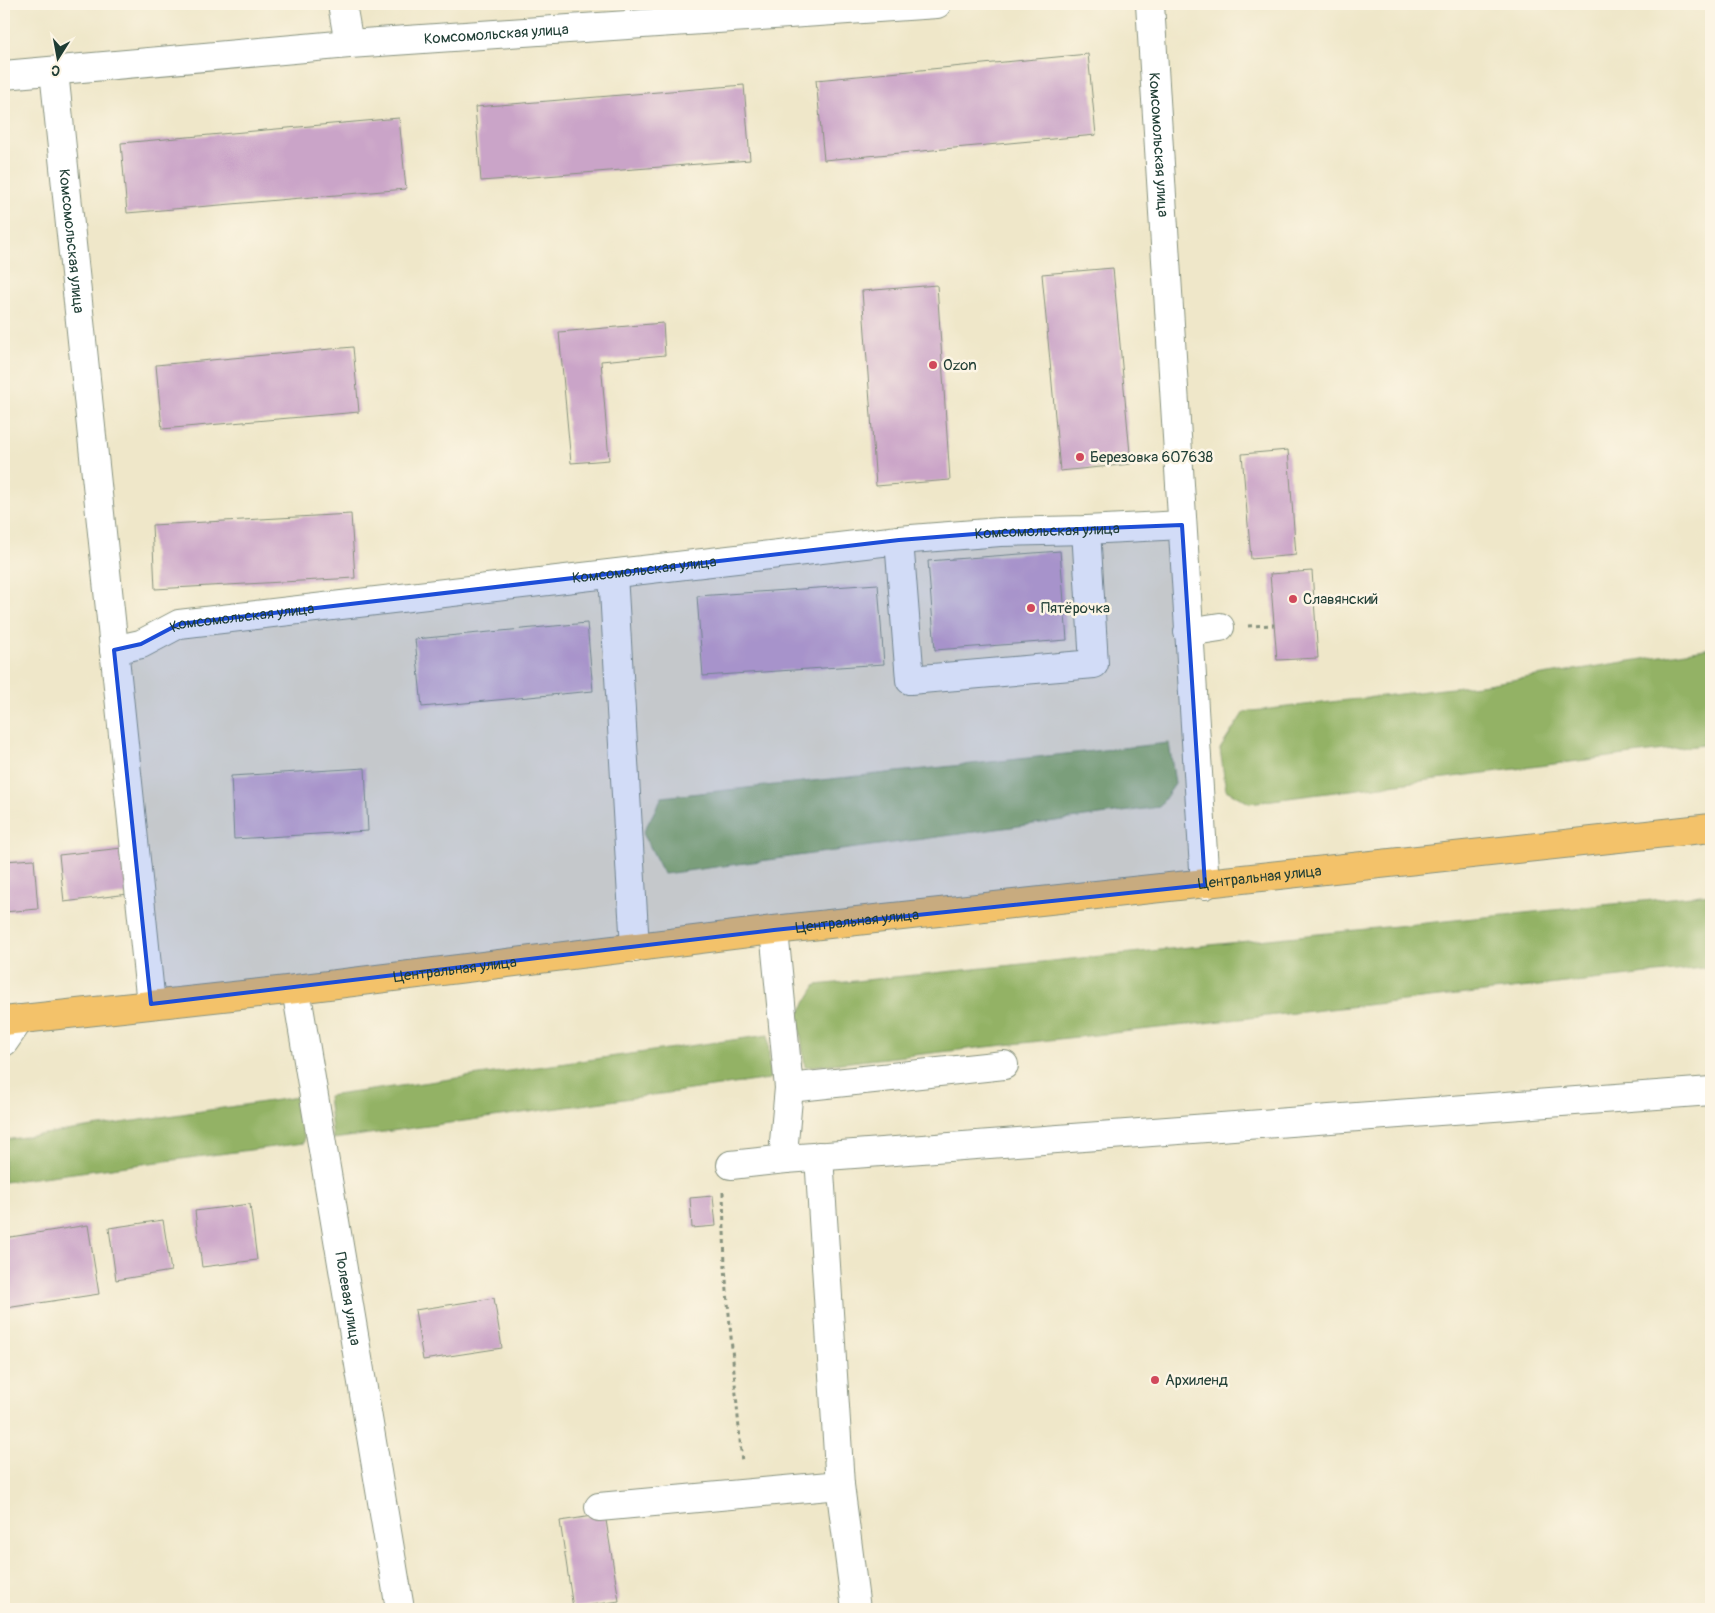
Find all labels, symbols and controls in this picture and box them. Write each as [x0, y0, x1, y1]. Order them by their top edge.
street label: Комсомольская улица [423, 20, 569, 48]
north arrow [32, 32, 82, 82]
text: С [49, 61, 61, 79]
street label: Комсомольская улица [1145, 72, 1173, 218]
street label: Комсомольская улица [55, 168, 89, 314]
place label: Ozon [943, 356, 977, 375]
marker: Ozon [927, 359, 939, 371]
place label: Березовка 607638 [1090, 448, 1214, 467]
marker: Березовка 607638 [1074, 451, 1086, 463]
street label: Комсомольская улица [974, 519, 1120, 543]
street label: Комсомольская улица [571, 552, 717, 588]
place label: Славянский [1303, 590, 1378, 609]
marker: Славянский [1287, 593, 1299, 605]
street label: Комсомольская улица [166, 599, 315, 637]
place label: Пятёрочка [1041, 599, 1110, 618]
marker: Пятёрочка [1025, 602, 1037, 614]
street label: Центральная улица [1197, 861, 1323, 893]
street label: Центральная улица [794, 905, 920, 937]
street label: Центральная улица [392, 952, 518, 986]
street label: Полевая улица [331, 1251, 365, 1347]
place label: Архиленд [1165, 1371, 1228, 1390]
marker: Архиленд [1149, 1374, 1161, 1386]

